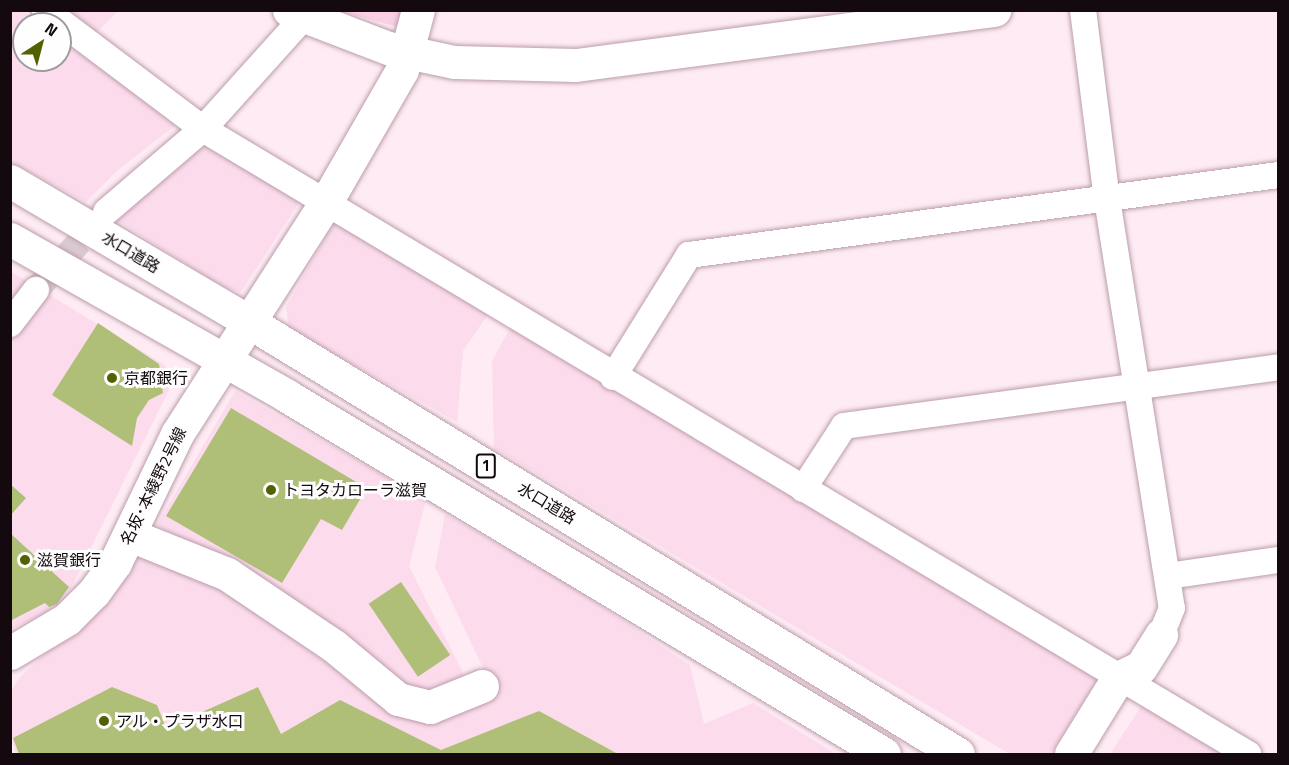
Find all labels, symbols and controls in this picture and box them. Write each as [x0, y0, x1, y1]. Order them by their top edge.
north arrow [12, 12, 72, 72]
text: N [40, 16, 63, 42]
street label: 水口道路 [99, 227, 163, 277]
place label: 京都銀行 [124, 368, 188, 388]
marker: 京都銀行 [105, 371, 119, 385]
street label: 名坂･本綾野2号線 [116, 424, 190, 548]
road number: 1 [476, 454, 496, 478]
street label: 水口道路 [515, 478, 579, 528]
place label: トヨタカローラ滋賀 [283, 480, 427, 500]
marker: トヨタカローラ滋賀 [264, 483, 278, 497]
place label: 滋賀銀行 [37, 550, 101, 570]
marker: 滋賀銀行 [18, 553, 32, 567]
place label: アル・プラザ水口 [116, 711, 244, 731]
marker: アル・プラザ水口 [97, 714, 111, 728]

